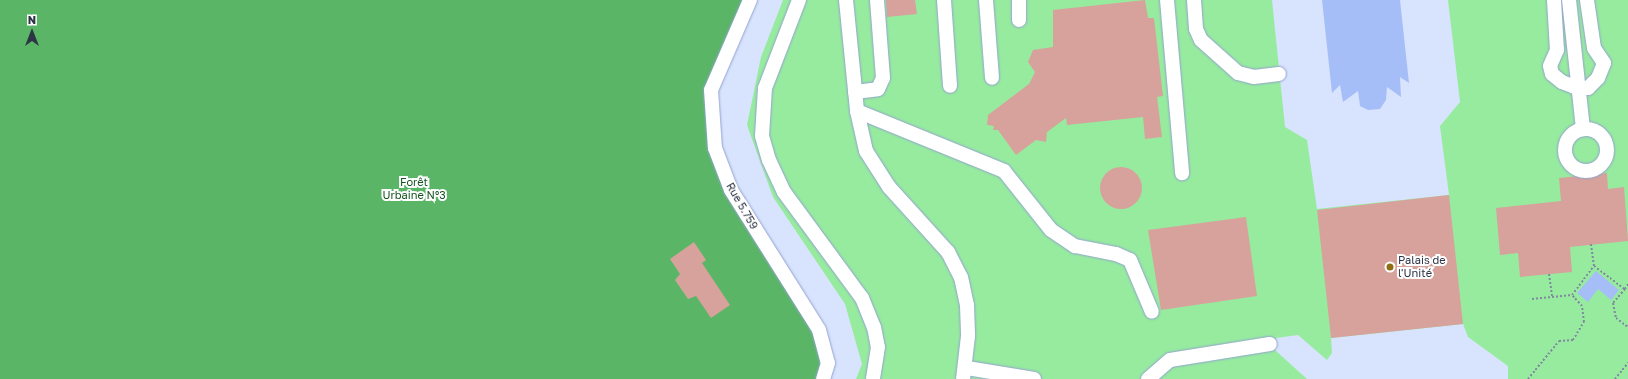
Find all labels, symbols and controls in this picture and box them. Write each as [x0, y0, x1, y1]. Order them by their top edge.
north arrow [12, 12, 52, 52]
text: N [28, 13, 36, 26]
park label: Forêt Urbaine N°3 [382, 176, 446, 202]
street label: Rue 5.759 [723, 180, 761, 232]
place label: Palais de l'Unité [1398, 254, 1446, 280]
marker: Palais de l'Unité [1385, 262, 1395, 272]

